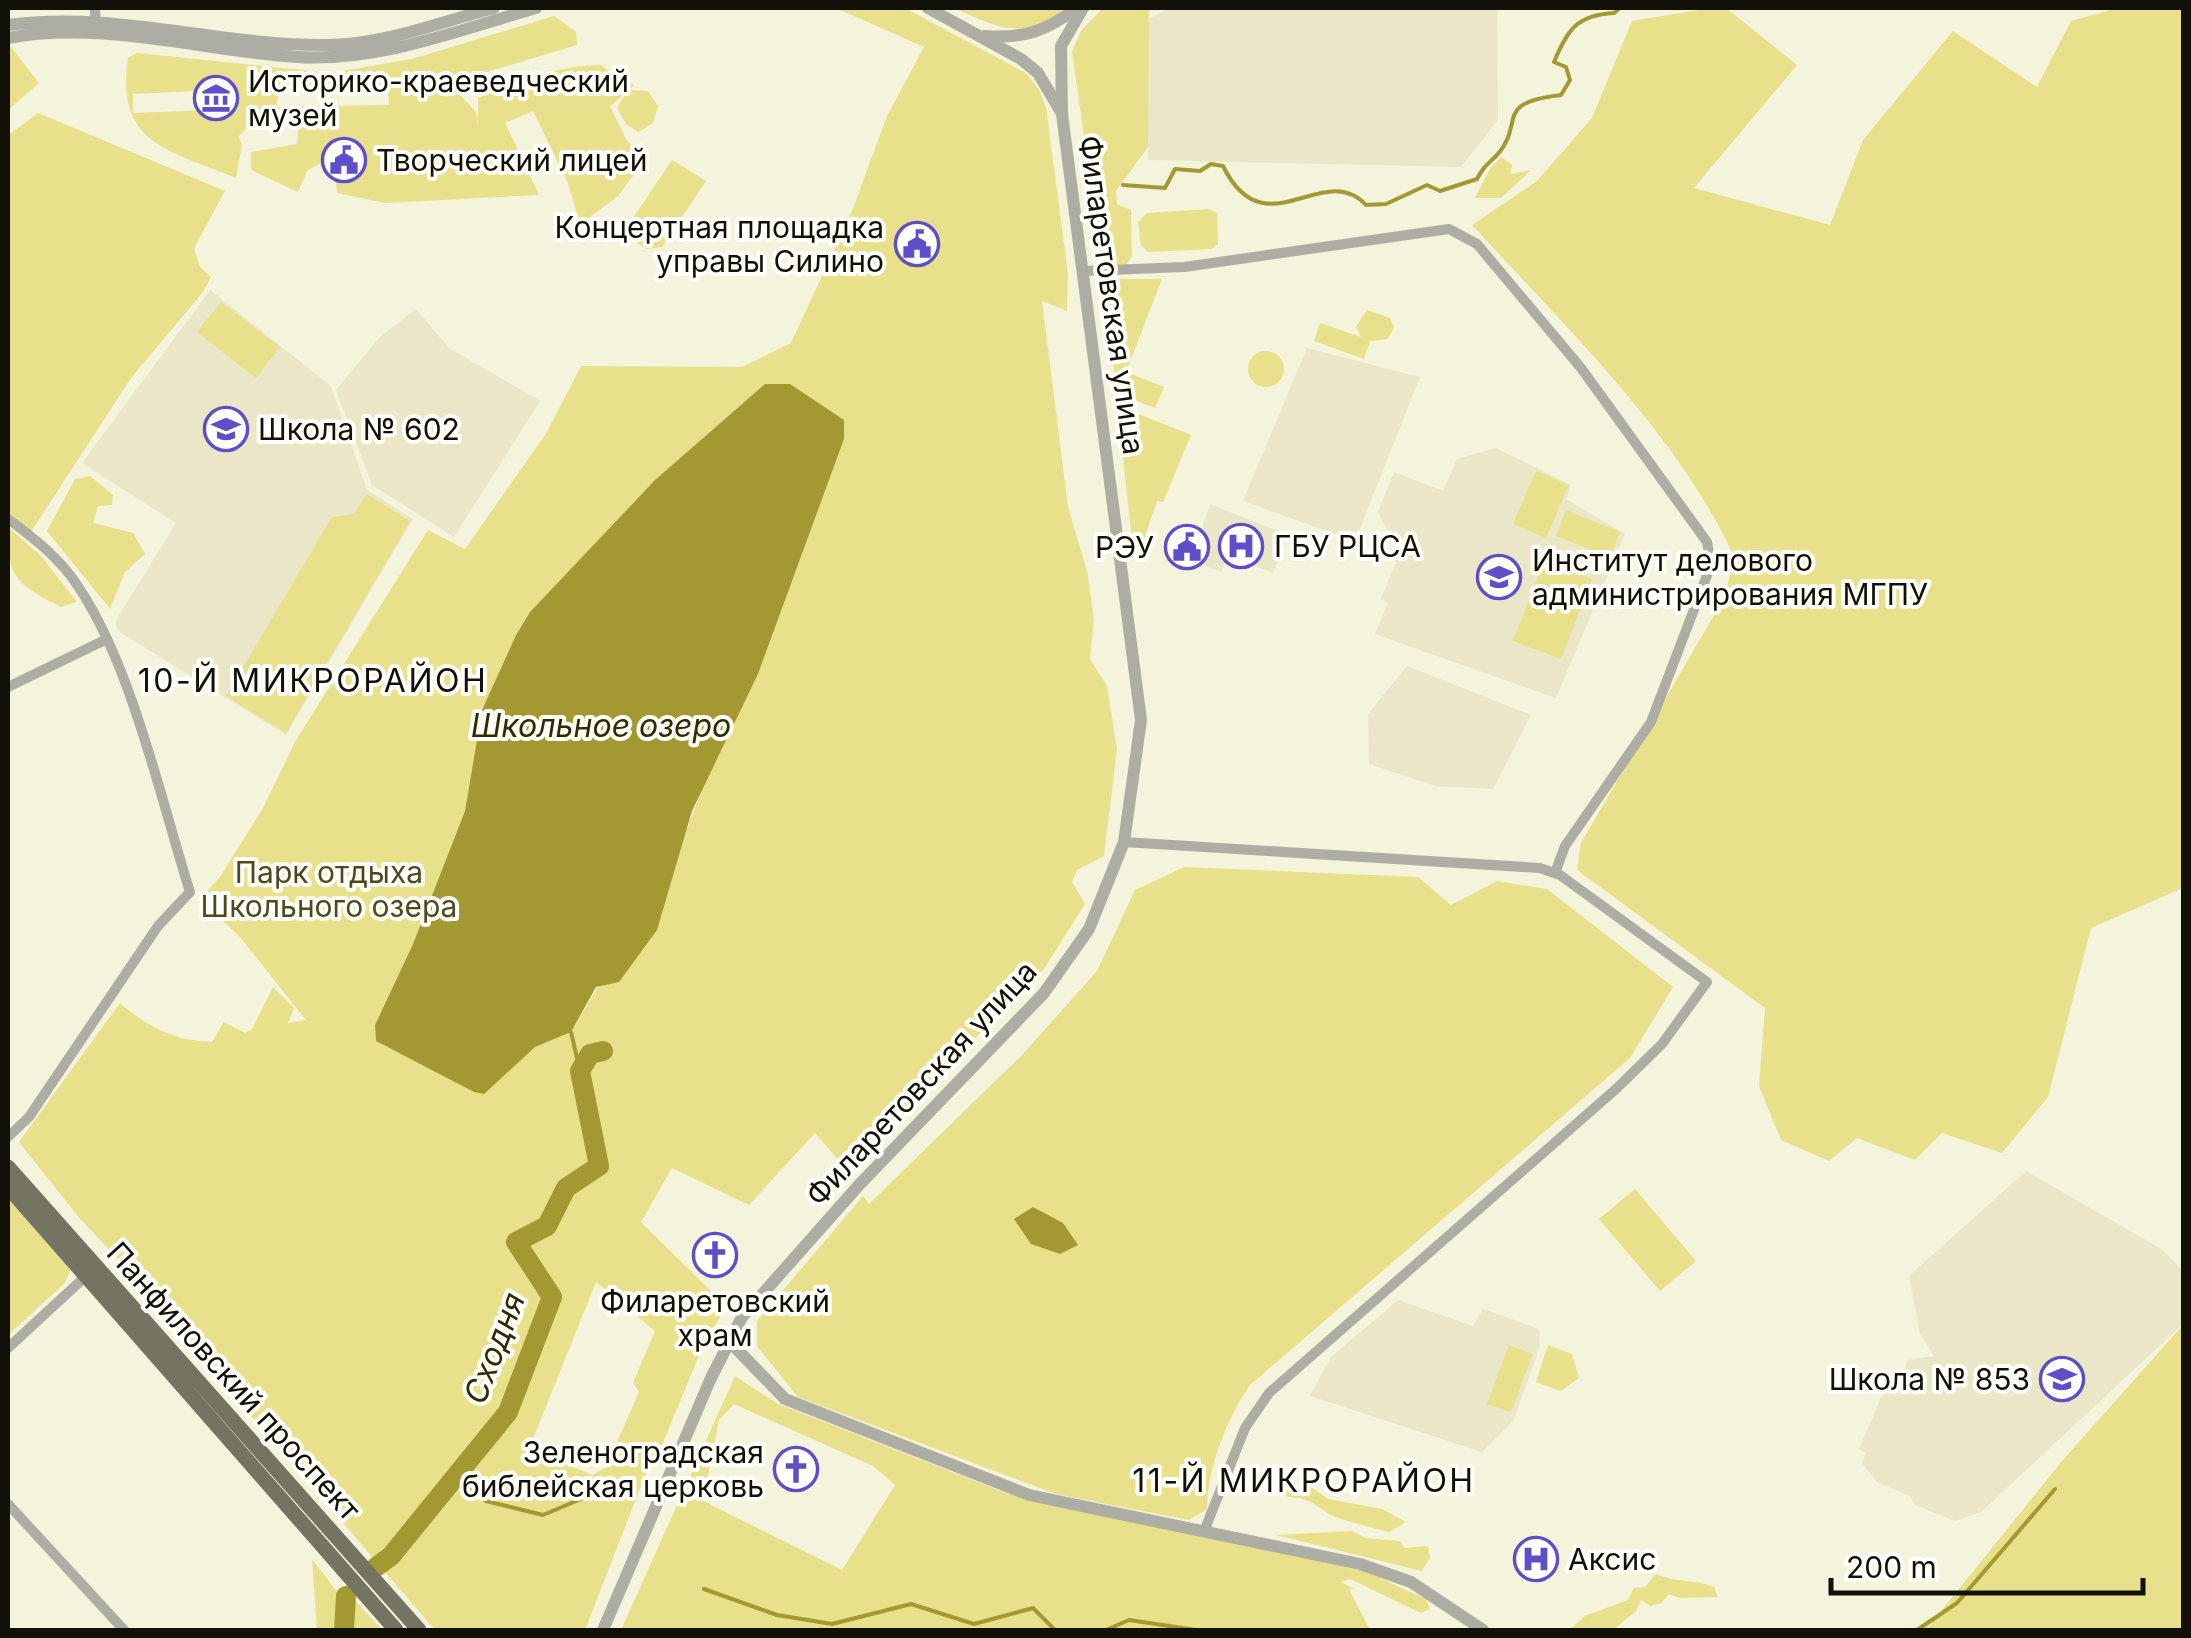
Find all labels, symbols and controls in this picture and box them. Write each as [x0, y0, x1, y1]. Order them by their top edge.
place label: Историко-краеведческий музей [248, 63, 629, 133]
museum icon: Историко-краеведческий музей [193, 75, 239, 121]
street label: Филаретовская улица [1072, 133, 1152, 457]
public building icon: Творческий лицей [321, 137, 367, 183]
place label: Творческий лицей [376, 142, 648, 178]
place label: Концертная площадка управы Силино [555, 209, 884, 279]
public building icon: Концертная площадка управы Силино [894, 221, 940, 267]
school or university icon: Школа № 602 [203, 406, 249, 452]
place label: Школа № 602 [258, 411, 460, 447]
hospital icon: ГБУ РЦСА [1218, 523, 1264, 569]
public building icon: РЭУ [1164, 524, 1210, 570]
place label: ГБУ РЦСА [1274, 528, 1421, 564]
place label: РЭУ [1095, 529, 1154, 565]
place label: Институт делового администрирования МГПУ [1532, 542, 1928, 612]
school or university icon: Институт делового администрирования МГПУ [1476, 554, 1522, 600]
district label: 10-Й МИКРОРАЙОН [138, 661, 488, 700]
water label: Школьное озеро [471, 706, 731, 745]
park label: Парк отдыха Школьного озера [201, 854, 457, 924]
street label: Филаретовская улица [798, 953, 1044, 1213]
church icon: Филаретовский храм [692, 1232, 738, 1278]
street label: Панфиловский проспект [100, 1235, 368, 1527]
place label: Филаретовский храм [600, 1283, 830, 1353]
water label: Сходня [455, 1287, 533, 1409]
school or university icon: Школа № 853 [2039, 1356, 2085, 1402]
place label: Школа № 853 [1829, 1361, 2030, 1397]
place label: Зеленоградская библейская церковь [462, 1434, 764, 1504]
church icon: Зеленоградская библейская церковь [773, 1446, 819, 1492]
district label: 11-Й МИКРОРАЙОН [1132, 1461, 1476, 1500]
scale bar [1831, 1533, 2144, 1595]
hospital icon: Аксис [1513, 1536, 1559, 1582]
place label: Аксис [1568, 1541, 1656, 1577]
text: 200 m [1846, 1549, 1937, 1585]

